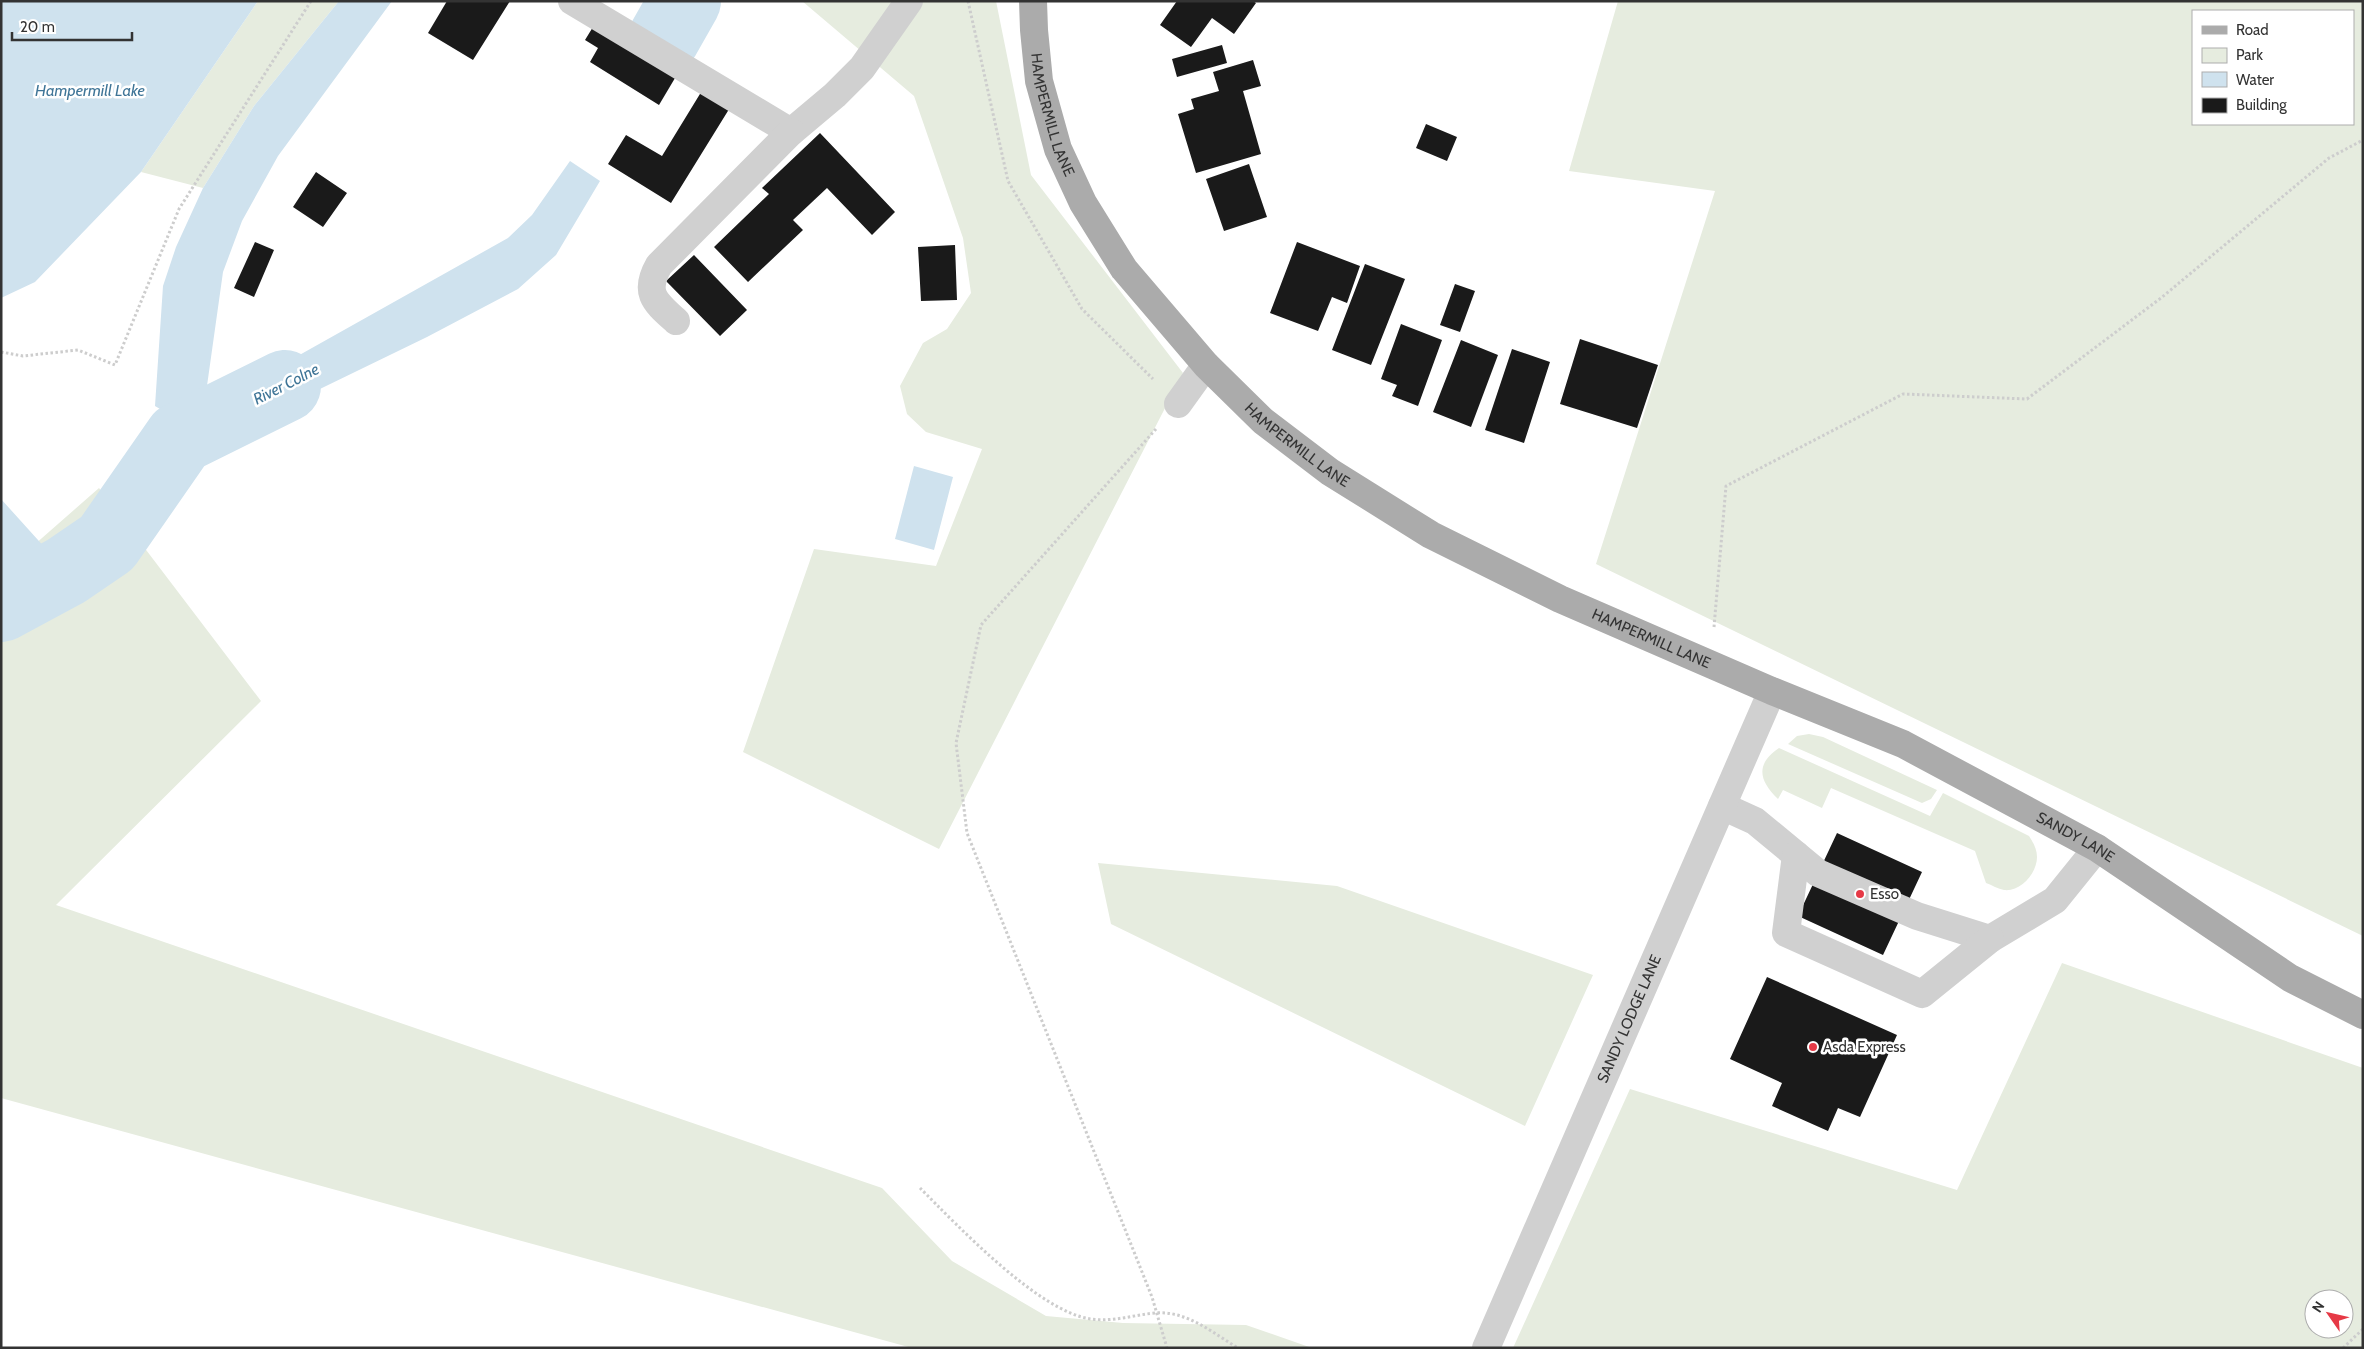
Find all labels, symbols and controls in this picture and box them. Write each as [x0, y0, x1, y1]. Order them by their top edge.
scale bar [12, 10, 132, 42]
legend [2192, 10, 2354, 125]
text: 20 m [20, 18, 55, 36]
text: Road [2236, 21, 2269, 39]
text: Park [2236, 46, 2263, 64]
street label: HAMPERMILL LANE [1027, 52, 1078, 179]
text: Water [2236, 71, 2274, 89]
water label: Hampermill Lake [35, 81, 145, 100]
text: Building [2236, 96, 2287, 114]
water label: River Colne [250, 359, 322, 409]
street label: HAMPERMILL LANE [1241, 399, 1353, 491]
street label: HAMPERMILL LANE [1589, 605, 1714, 672]
street label: SANDY LANE [2033, 808, 2118, 866]
place label: Esso [1870, 885, 1899, 903]
marker: Esso [1854, 888, 1866, 900]
street label: SANDY LODGE LANE [1593, 952, 1665, 1086]
place label: Asda Express [1823, 1038, 1906, 1056]
marker: Asda Express [1807, 1041, 1819, 1053]
north arrow [2304, 1289, 2354, 1339]
text: N [2308, 1298, 2328, 1316]

